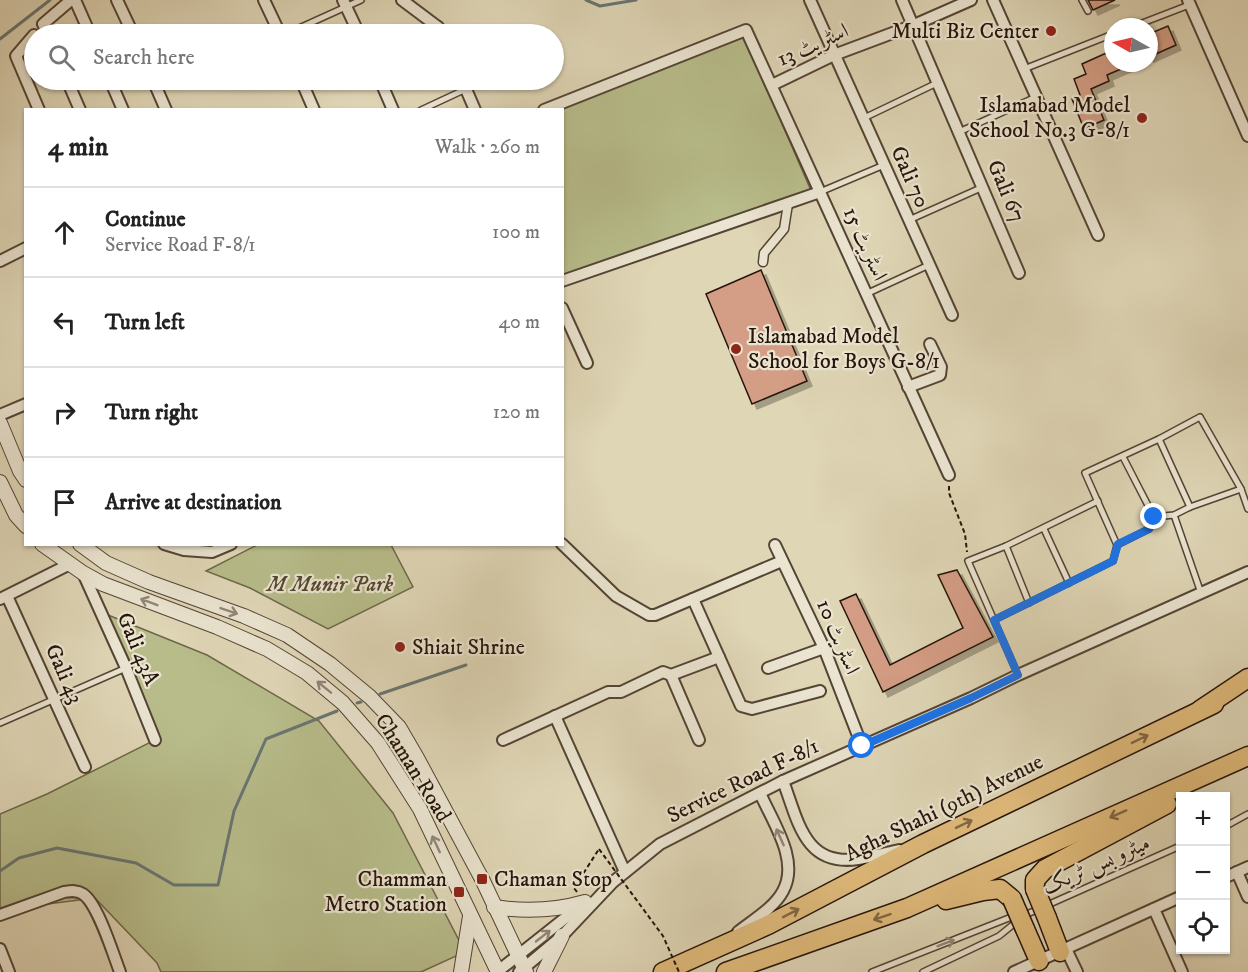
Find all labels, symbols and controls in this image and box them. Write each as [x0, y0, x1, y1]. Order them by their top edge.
street label: اسٹریٹ 13 [773, 17, 853, 73]
place label: Multi Biz Center [891, 18, 1040, 45]
north arrow [1104, 18, 1158, 72]
search box [24, 24, 564, 90]
marker: Multi Biz Center [1044, 24, 1058, 38]
icon: search [45, 41, 78, 74]
text: Search here [93, 44, 195, 71]
place label: Islamabad Model School No.3 G-8/1 [969, 92, 1130, 144]
marker: Islamabad Model School No.3 G-8/1 [1135, 111, 1149, 125]
text: 4 min [48, 131, 108, 164]
text: Walk · 260 m [435, 135, 540, 160]
street label: Gali 70 [884, 142, 936, 212]
street label: Gali 67 [981, 156, 1031, 226]
street label: اسٹریٹ 15 [837, 203, 893, 285]
text: Continue [105, 206, 186, 233]
icon: ahead [48, 216, 81, 249]
text: 100 m [492, 220, 540, 245]
text: Service Road F-8/1 [105, 233, 256, 258]
icon: left [48, 306, 81, 339]
text: Turn left [105, 309, 185, 336]
text: 40 m [498, 310, 540, 335]
place label: Islamabad Model School for Boys G-8/1 [748, 323, 940, 375]
marker: Islamabad Model School for Boys G-8/1 [729, 342, 743, 356]
icon: right [48, 396, 81, 429]
text: Turn right [105, 399, 198, 426]
text: 120 m [493, 400, 540, 425]
icon: arrive [48, 486, 81, 519]
text: Arrive at destination [105, 489, 282, 516]
route end [1140, 503, 1166, 529]
park label: M Munir Park [265, 571, 394, 598]
street label: اسٹریٹ 10 [810, 595, 866, 679]
one-way arrow [141, 596, 159, 607]
one-way arrow [219, 606, 238, 617]
street label: Gali 43A [111, 608, 166, 690]
place label: Shiait Shrine [412, 634, 525, 661]
street label: Gali 43 [39, 640, 89, 708]
marker: Shiait Shrine [393, 640, 407, 654]
one-way arrow [316, 680, 332, 693]
street label: Chaman Road [369, 709, 457, 827]
route start [848, 732, 874, 758]
street label: Service Road F-8/1 [663, 733, 823, 829]
one-way arrow [1130, 733, 1148, 745]
street label: Agha Shahi (9th) Avenue [841, 748, 1047, 868]
map controls [1176, 792, 1230, 954]
button: + [1176, 792, 1230, 846]
one-way arrow [1109, 809, 1128, 820]
one-way arrow [955, 818, 973, 830]
one-way arrow [773, 828, 785, 846]
street label: میٹرو بس ٹریک [1038, 829, 1155, 902]
one-way arrow [429, 835, 441, 853]
button: − [1176, 846, 1230, 900]
place label: Chamman Metro Station [325, 866, 448, 918]
place label: Chaman Stop [494, 866, 612, 893]
marker: Chaman Stop [475, 872, 489, 886]
marker: Chamman Metro Station [452, 885, 466, 899]
button: locate [1176, 900, 1230, 954]
one-way arrow [781, 907, 799, 918]
one-way arrow [873, 913, 892, 924]
one-way arrow [534, 930, 550, 943]
one-way arrow [936, 936, 955, 947]

